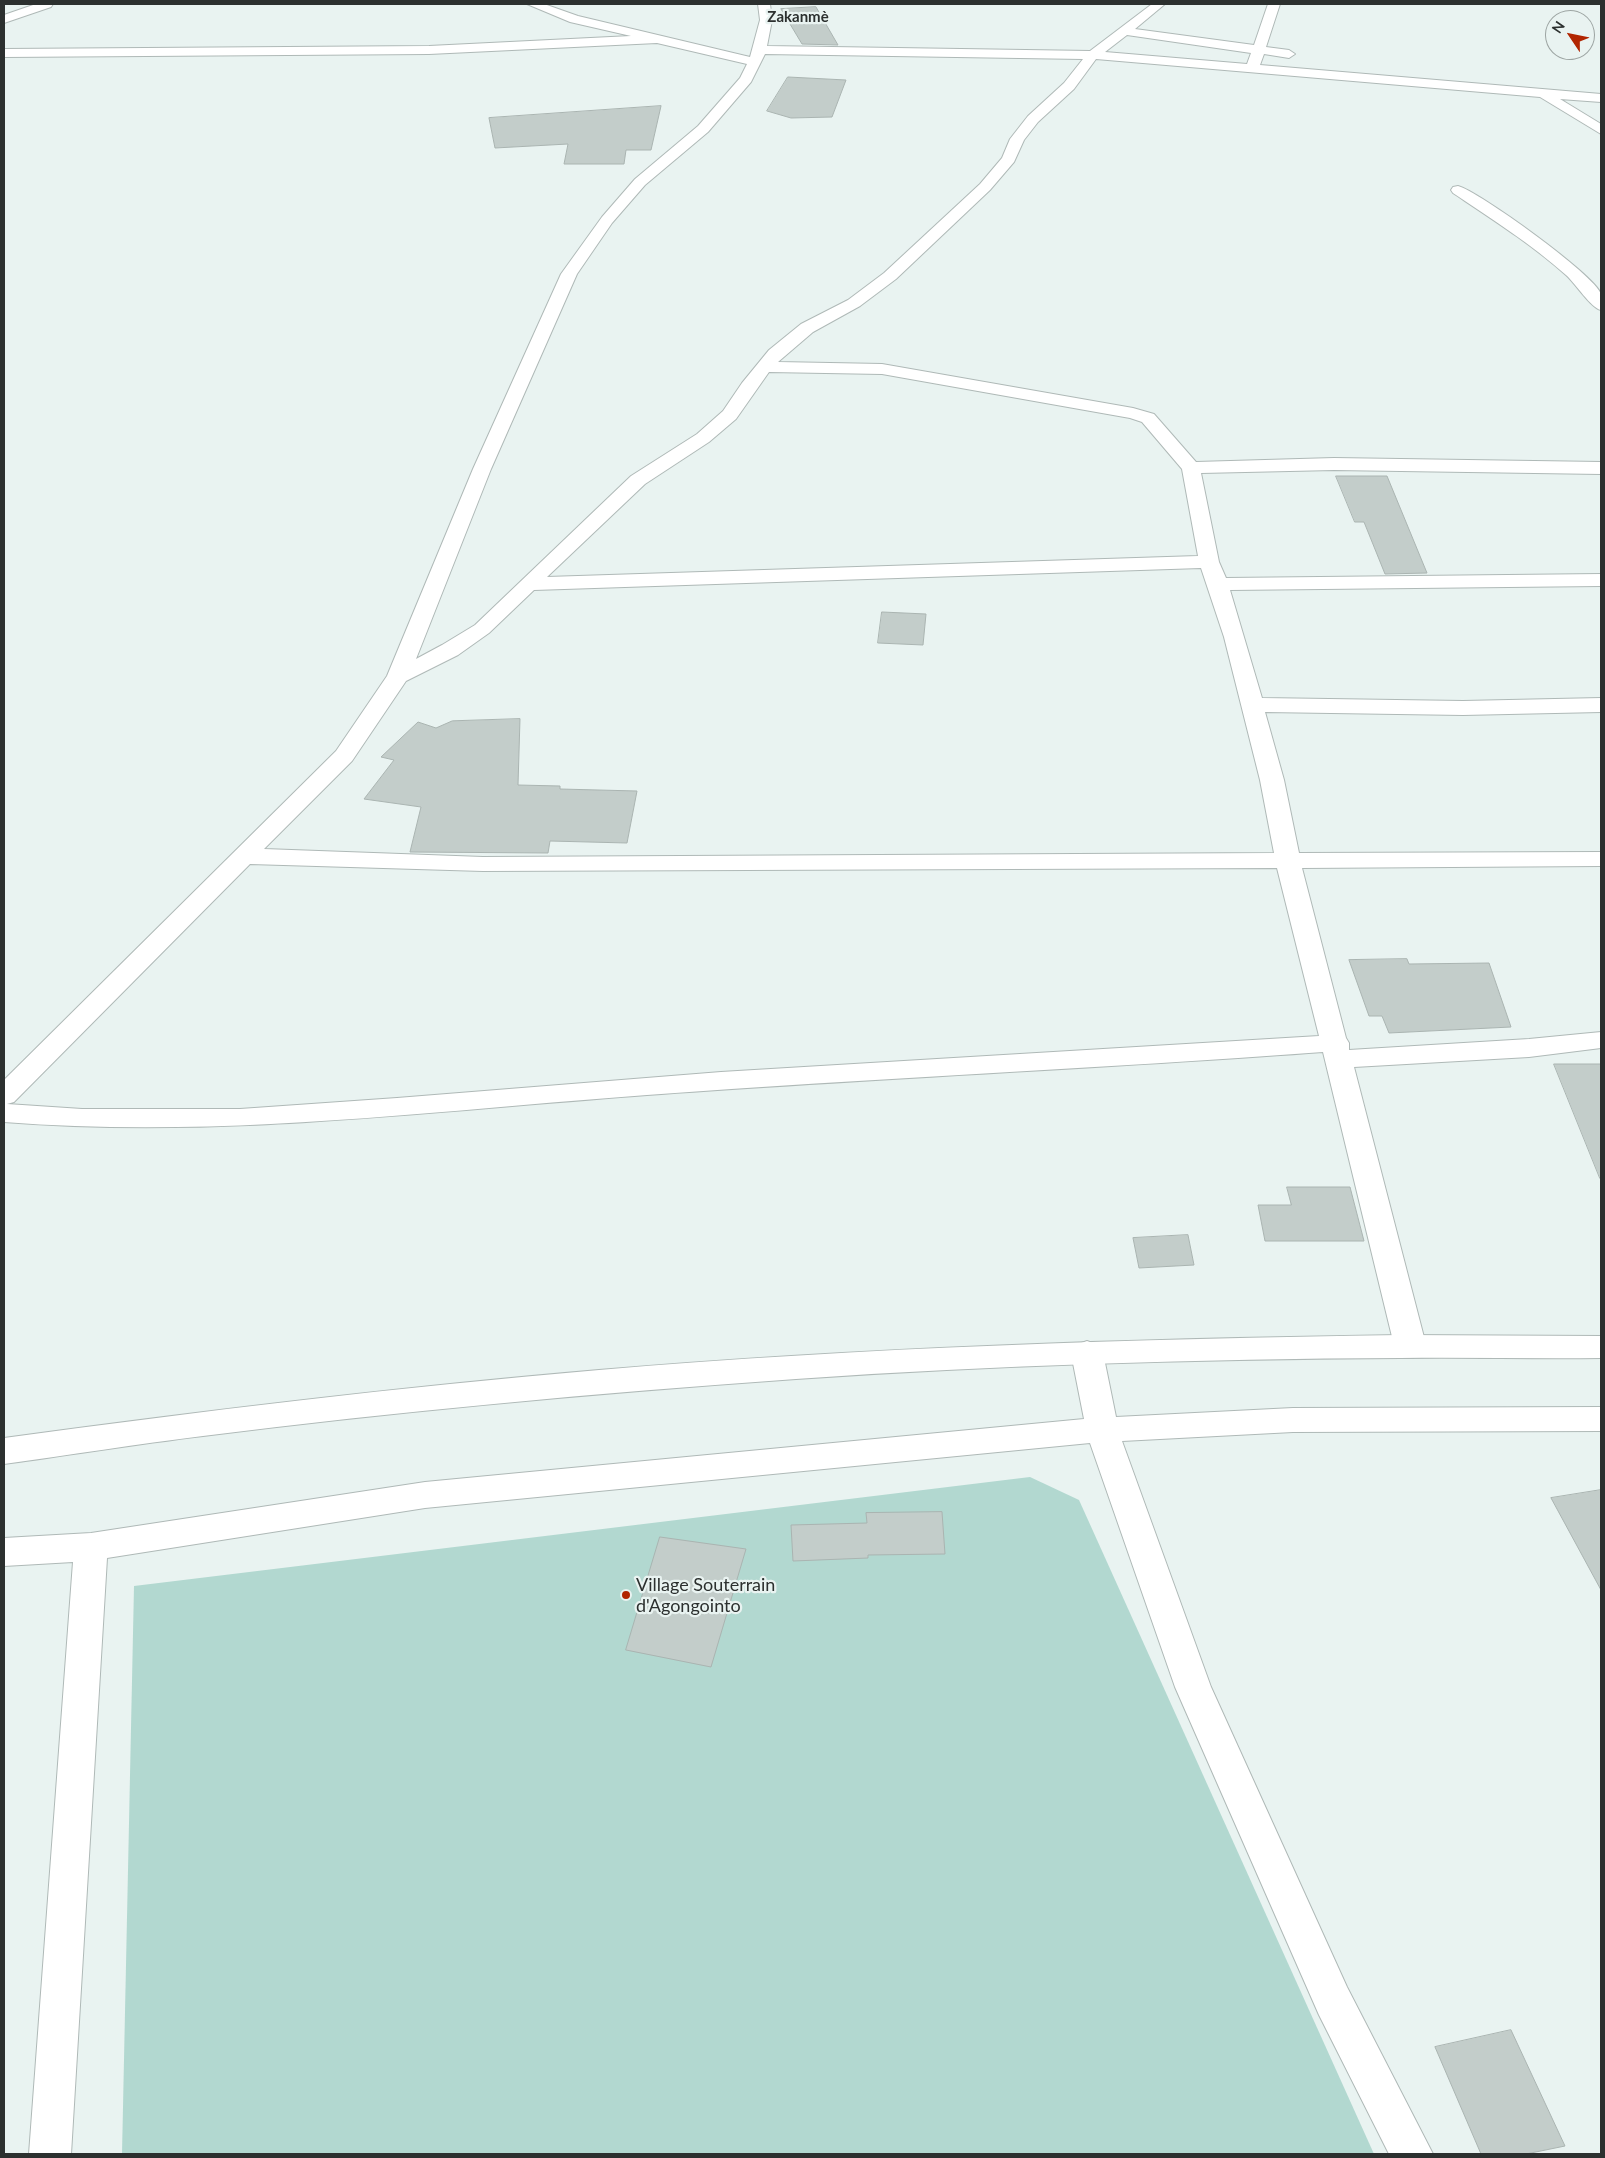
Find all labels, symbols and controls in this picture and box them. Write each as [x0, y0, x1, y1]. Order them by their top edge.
district label: Zakanmè [767, 8, 829, 26]
north arrow [1545, 10, 1595, 60]
text: N [1548, 18, 1568, 36]
place label: Village Souterrain d'Agongointo [636, 1574, 775, 1616]
marker: Village Souterrain d'Agongointo [620, 1589, 632, 1601]

